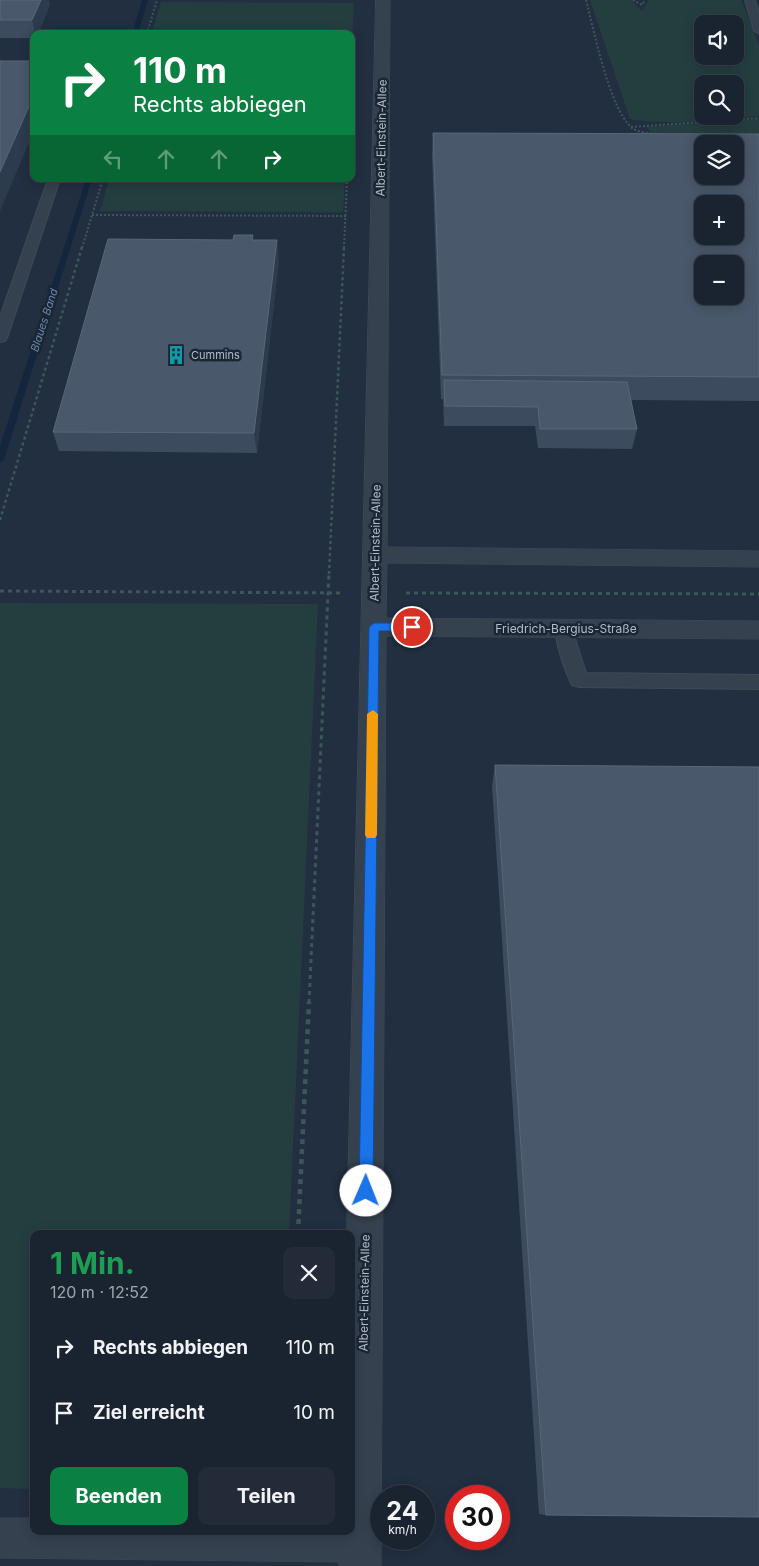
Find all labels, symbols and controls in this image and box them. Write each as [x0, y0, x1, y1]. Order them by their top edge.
map controls [694, 15, 744, 305]
button: sound [694, 15, 744, 65]
text: 110 m [133, 49, 227, 91]
icon: right [50, 50, 115, 115]
button: search [694, 75, 744, 125]
street label: Albert-Einstein-Allee [372, 79, 390, 197]
text: Rechts abbiegen [133, 91, 307, 117]
button: layers [694, 135, 744, 185]
icon: left [99, 145, 127, 173]
icon: ahead [152, 145, 180, 173]
icon: ahead [205, 145, 233, 173]
icon: right [258, 145, 286, 173]
button: + [694, 195, 744, 245]
button: − [694, 255, 744, 305]
water label: Blaues Band [27, 286, 61, 353]
building icon: Cummins [165, 344, 187, 366]
place label: Cummins [191, 348, 240, 362]
street label: Albert-Einstein-Allee [366, 484, 384, 602]
pin [391, 606, 433, 648]
icon: arrive [398, 613, 426, 641]
street label: Friedrich-Bergius-Straße [495, 621, 637, 636]
position arrow [339, 1164, 391, 1216]
street label: Albert-Einstein-Allee [355, 1234, 373, 1352]
text: 1 Min. [50, 1245, 135, 1281]
button: close [283, 1247, 335, 1299]
text: 120 m · 12:52 [50, 1282, 149, 1302]
icon: right [50, 1334, 78, 1362]
text: Rechts abbiegen [93, 1336, 248, 1359]
text: 110 m [286, 1336, 335, 1359]
icon: arrive [50, 1399, 78, 1427]
text: Ziel erreicht [93, 1401, 205, 1424]
text: 10 m [293, 1401, 335, 1424]
button: Beenden [50, 1467, 188, 1525]
button: Teilen [198, 1467, 335, 1525]
speed limit sign: 30 [445, 1485, 510, 1550]
text: 24 [386, 1496, 419, 1526]
text: km/h [388, 1522, 417, 1537]

